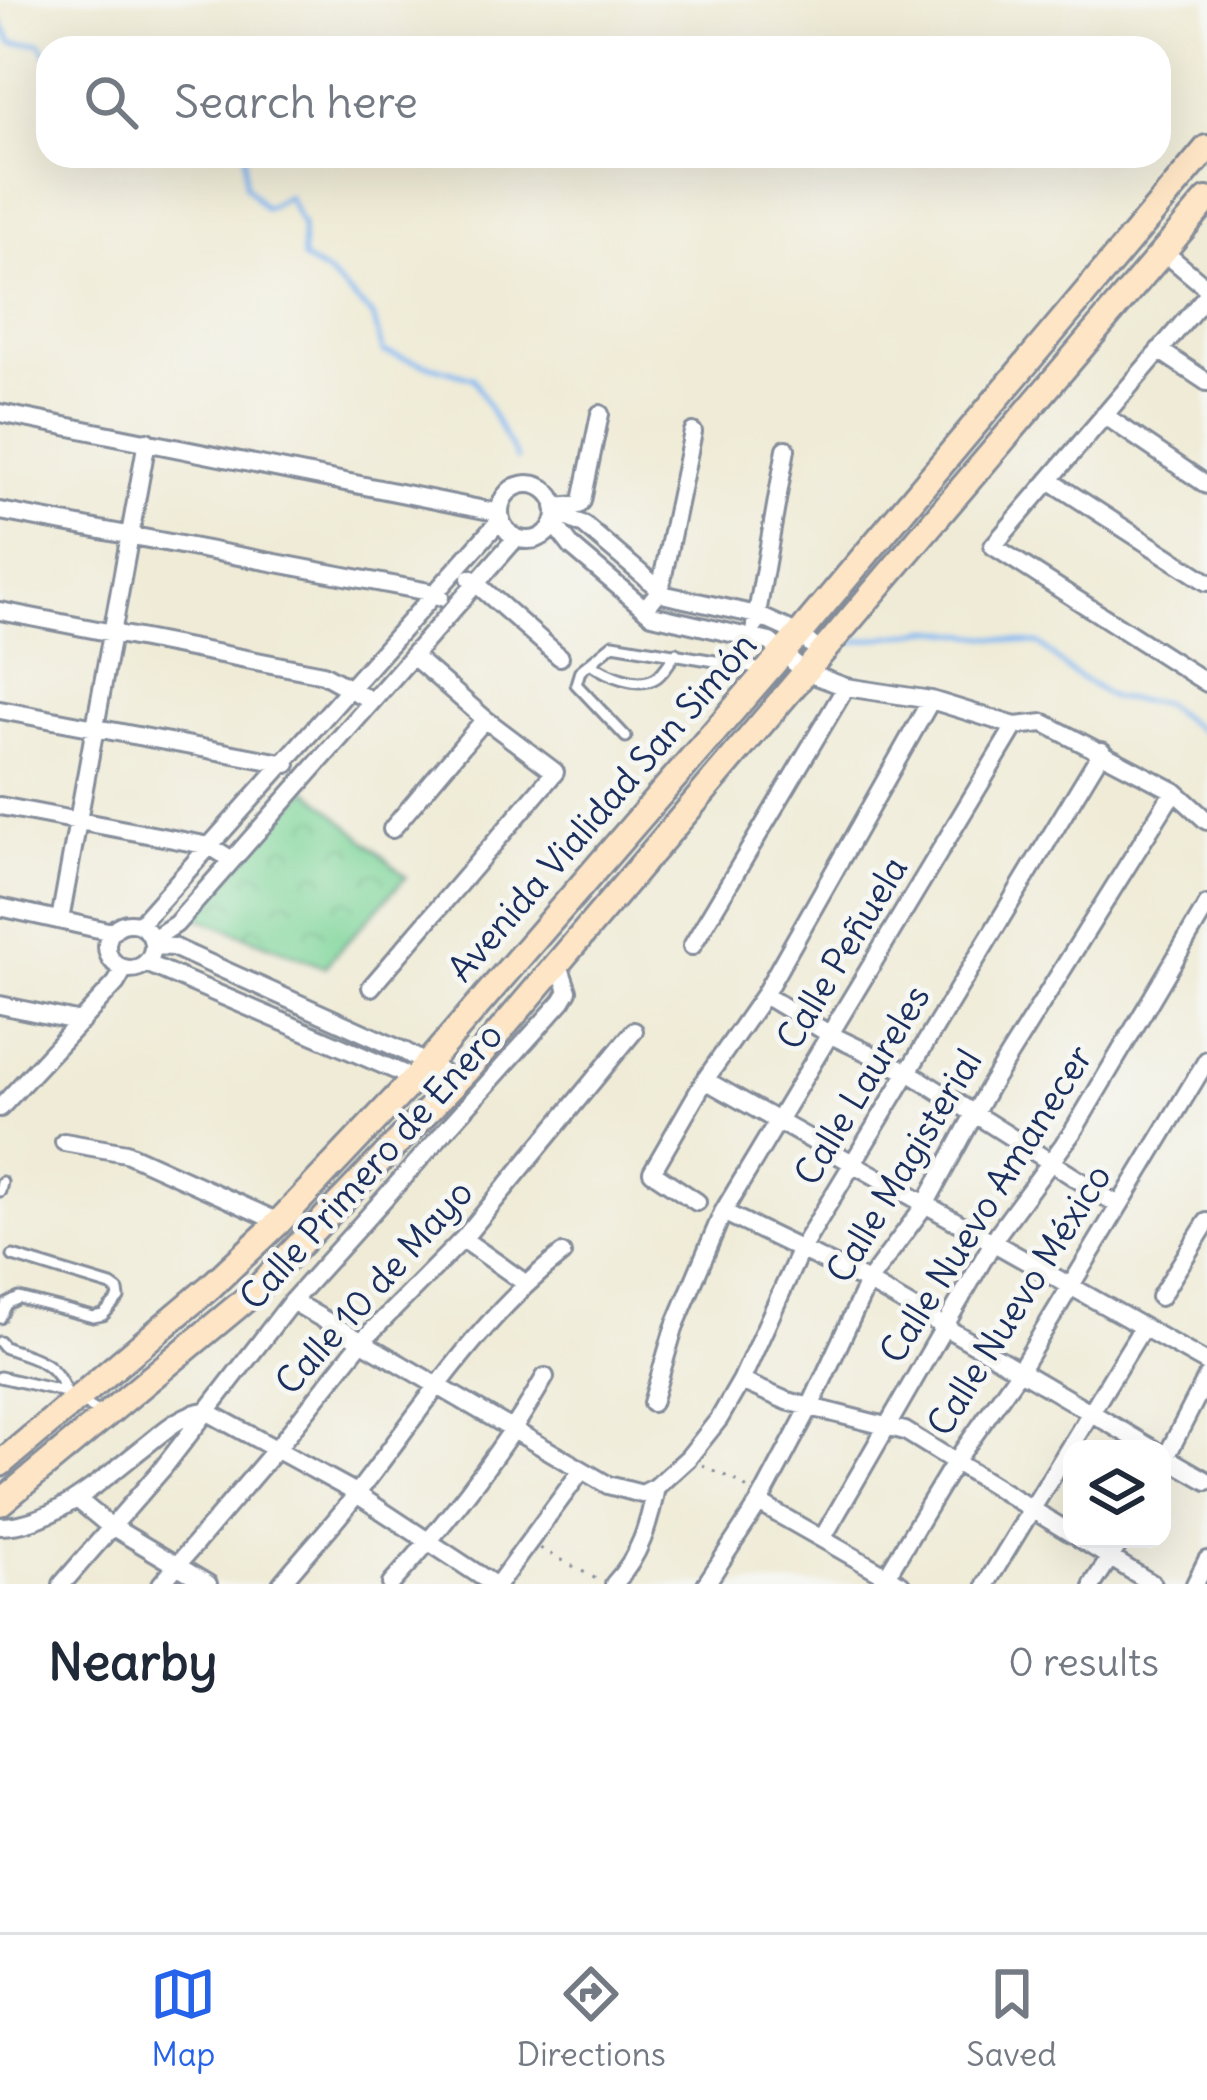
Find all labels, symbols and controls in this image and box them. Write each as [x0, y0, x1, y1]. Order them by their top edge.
search box [36, 36, 1171, 168]
icon: search [78, 69, 144, 135]
text: Search here [174, 74, 418, 130]
street label: Avenida Vialidad San Simón [438, 623, 766, 991]
street label: Calle Peñuela [767, 848, 917, 1058]
street label: Calle Laureles [785, 977, 939, 1193]
street label: Calle Primero de Enero [230, 1013, 512, 1319]
street label: Calle Nuevo Amanecer [870, 1036, 1102, 1371]
street label: Calle Magisterial [817, 1041, 991, 1291]
street label: Calle Nuevo México [917, 1156, 1121, 1444]
street label: Calle 10 de Mayo [266, 1170, 482, 1404]
map controls [1063, 1440, 1171, 1548]
button: layers [1063, 1440, 1171, 1548]
text: Nearby [48, 1630, 217, 1694]
text: 0 results [1008, 1638, 1159, 1687]
tab: Map [150, 1961, 216, 2075]
tab: Directions [517, 1961, 666, 2075]
tab: Saved [966, 1961, 1057, 2075]

